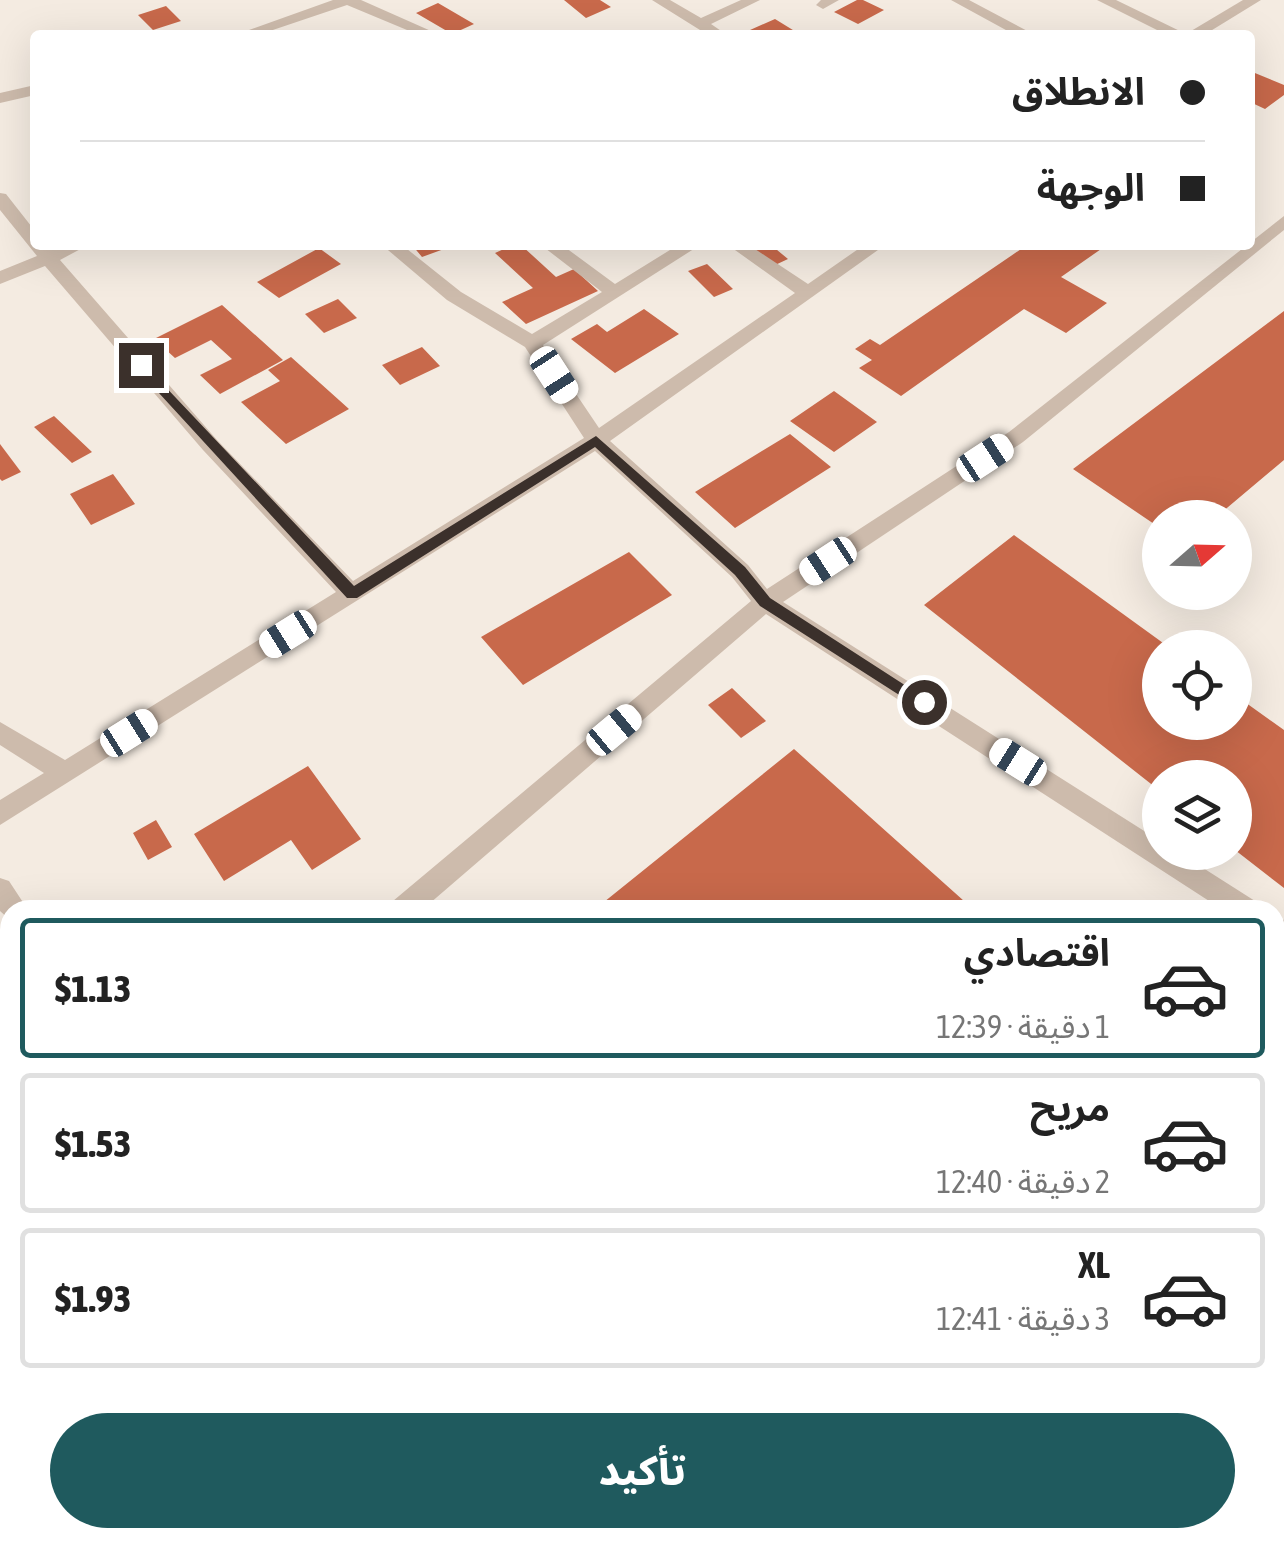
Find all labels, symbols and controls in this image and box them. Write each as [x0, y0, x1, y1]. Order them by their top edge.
text: الانطلاق [1012, 70, 1145, 113]
text: الوجهة [1037, 166, 1145, 209]
car [525, 342, 583, 408]
route end [119, 343, 164, 388]
car [952, 429, 1018, 487]
north arrow [1142, 500, 1252, 610]
map controls [1142, 500, 1252, 870]
car [795, 532, 861, 590]
car [255, 605, 321, 663]
button: locate [1142, 630, 1252, 740]
route start [902, 680, 947, 725]
car [581, 699, 647, 761]
car [96, 704, 162, 762]
car [985, 733, 1051, 791]
button: layers [1142, 760, 1252, 870]
text: اقتصادي [964, 931, 1110, 974]
icon: car [1140, 943, 1230, 1033]
text: $1.13 [55, 967, 131, 1010]
text: 1 دقيقة · 12:39 [936, 1008, 1110, 1045]
text: مريح [1030, 1086, 1110, 1129]
icon: car [1140, 1098, 1230, 1188]
text: $1.53 [55, 1122, 131, 1165]
text: 2 دقيقة · 12:40 [936, 1163, 1110, 1200]
text: XL [1078, 1243, 1110, 1286]
icon: car [1140, 1253, 1230, 1343]
text: $1.93 [55, 1277, 131, 1320]
text: 3 دقيقة · 12:41 [936, 1300, 1110, 1337]
button: تأكيد [50, 1413, 1235, 1528]

